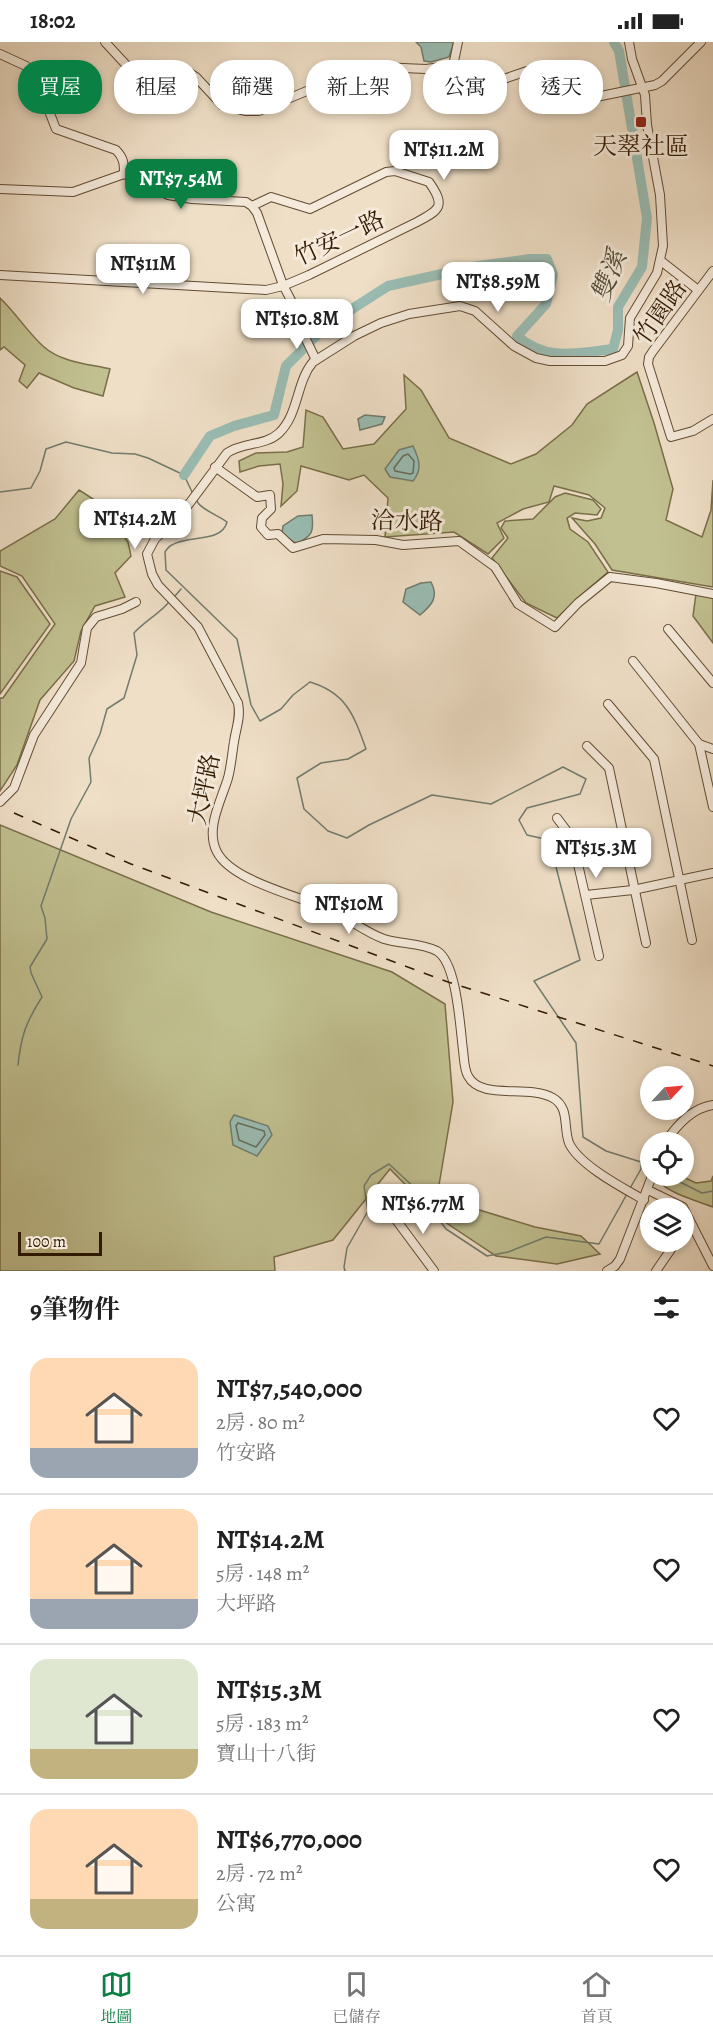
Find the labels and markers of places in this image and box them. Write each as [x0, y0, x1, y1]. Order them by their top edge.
marker: 天翠社區 [634, 115, 648, 129]
pin: NT$11.2M [382, 130, 506, 181]
place label: 天翠社區 [593, 130, 689, 162]
pin: NT$7.54M [119, 159, 243, 210]
pin: NT$11M [94, 244, 192, 295]
pin: NT$8.59M [436, 262, 560, 313]
pin: NT$10.8M [235, 299, 359, 350]
pin: NT$14.2M [73, 499, 197, 550]
pin: NT$15.3M [534, 828, 658, 879]
pin: NT$10M [300, 884, 398, 935]
pin: NT$6.77M [361, 1184, 485, 1235]

